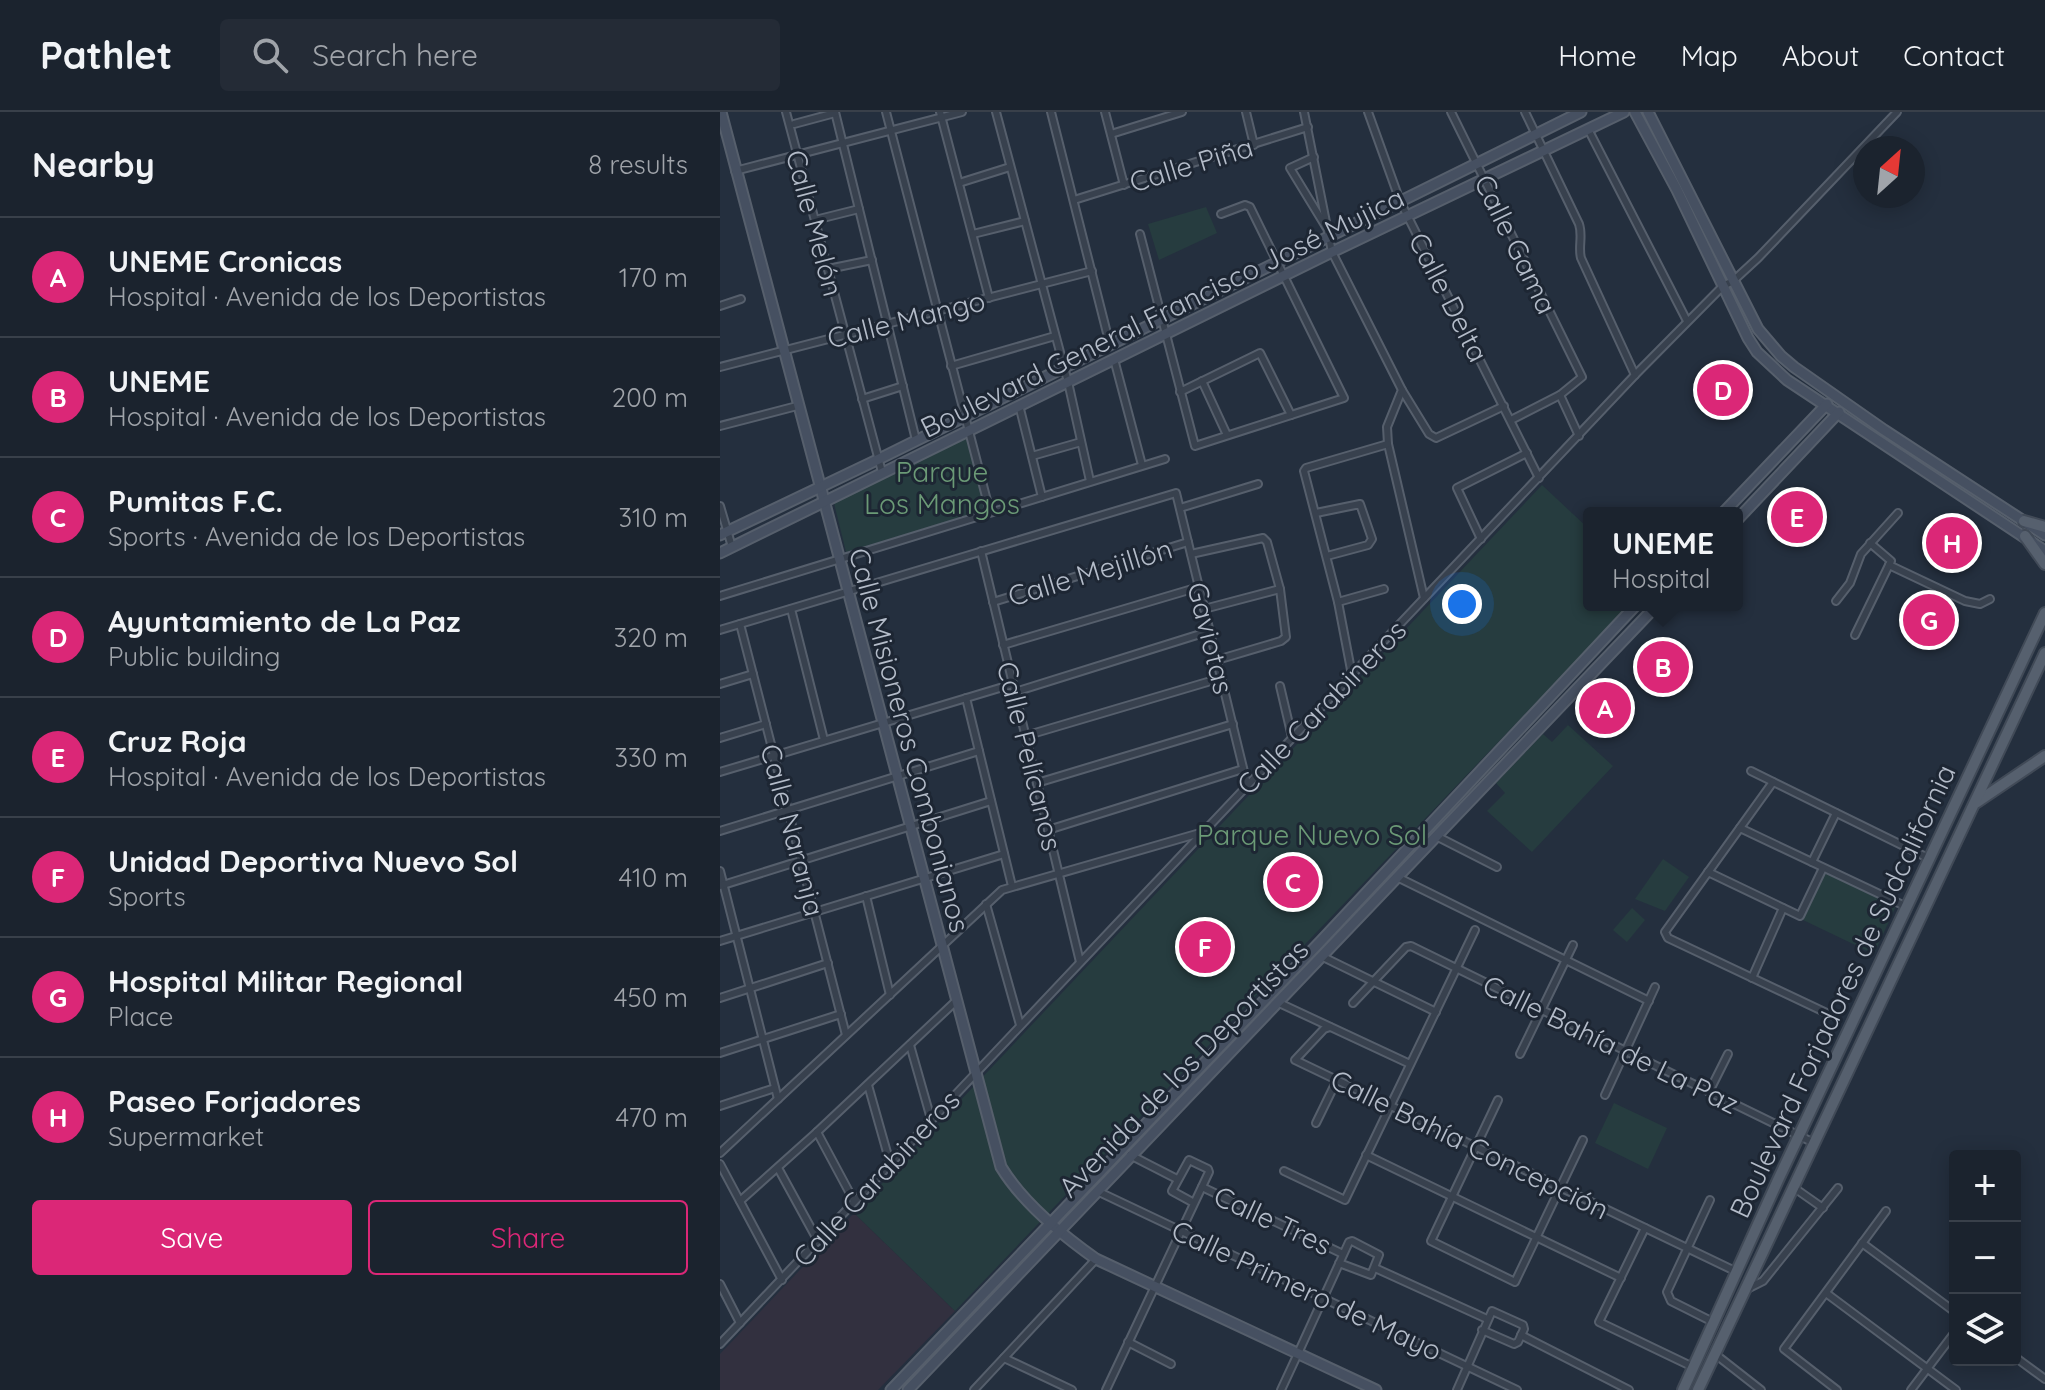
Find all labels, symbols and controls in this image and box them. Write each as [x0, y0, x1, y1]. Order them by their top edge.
search box [220, 19, 780, 91]
text: Pathlet [40, 31, 172, 79]
icon: search [248, 33, 292, 77]
text: Search here [312, 36, 478, 74]
text: Home [1558, 38, 1637, 73]
text: Map [1681, 38, 1738, 73]
text: About [1782, 38, 1859, 73]
text: Contact [1903, 38, 2005, 73]
street label: Calle Piña [1125, 129, 1257, 199]
north arrow [1853, 136, 1925, 208]
text: Nearby [32, 143, 155, 186]
street label: Calle Melón [779, 146, 851, 300]
text: 8 results [588, 148, 688, 181]
street label: Calle Gama [1467, 169, 1565, 319]
street label: Boulevard General Francisco José Mujica [914, 179, 1410, 445]
street label: Calle Delta [1402, 227, 1496, 367]
text: UNEME Cronicas [108, 242, 342, 280]
text: A [50, 261, 66, 294]
text: 170 m [619, 261, 688, 294]
text: Hospital · Avenida de los Deportistas [108, 280, 546, 313]
street label: Calle Mango [823, 282, 989, 356]
pin: D [1697, 360, 1749, 420]
text: UNEME [108, 362, 210, 400]
text: B [49, 381, 67, 414]
text: 200 m [612, 381, 688, 414]
text: Hospital · Avenida de los Deportistas [108, 400, 546, 433]
park label: Parque Los Mangos [864, 454, 1020, 521]
text: Pumitas F.C. [108, 482, 283, 520]
pin: E [1771, 487, 1823, 547]
text: C [50, 501, 66, 534]
text: 310 m [618, 501, 688, 534]
popup [1583, 507, 1743, 611]
pin: H [1926, 513, 1978, 573]
text: Sports · Avenida de los Deportistas [108, 520, 525, 553]
text: UNEME [1612, 524, 1714, 562]
street label: Calle Mejillón [1004, 530, 1176, 614]
street label: Calle Misioneros Combonianos [842, 544, 978, 936]
text: Hospital [1612, 562, 1710, 595]
street label: Gaviotas [1180, 579, 1242, 697]
your location [1442, 584, 1482, 624]
pin: G [1903, 590, 1955, 650]
text: Ayuntamiento de La Paz [108, 602, 461, 640]
street label: Calle Carabineros [1229, 612, 1413, 802]
text: D [49, 621, 67, 654]
text: 320 m [614, 621, 688, 654]
pin: B [1637, 637, 1689, 697]
text: Public building [108, 640, 280, 673]
street label: Calle Pelícanos [990, 658, 1070, 854]
pin: A [1579, 678, 1631, 738]
text: Cruz Roja [108, 722, 247, 760]
street label: Calle Naranja [753, 740, 833, 920]
text: E [51, 741, 65, 774]
text: 330 m [614, 741, 688, 774]
street label: Boulevard Forjadores de Sudcalifornia [1721, 759, 1963, 1223]
text: Hospital · Avenida de los Deportistas [108, 760, 546, 793]
park label: Parque Nuevo Sol [1197, 817, 1427, 852]
text: Unidad Deportiva Nuevo Sol [108, 842, 518, 880]
pin: C [1267, 852, 1319, 912]
text: F [51, 861, 65, 894]
text: 410 m [619, 861, 688, 894]
text: Sports [108, 880, 186, 913]
pin: F [1179, 917, 1231, 977]
street label: Avenida de los Deportistas [1051, 932, 1315, 1204]
text: Hospital Militar Regional [108, 962, 463, 1000]
street label: Calle Bahía de La Paz [1478, 967, 1744, 1121]
text: G [49, 981, 67, 1014]
text: 450 m [614, 981, 688, 1014]
text: Place [108, 1000, 173, 1033]
street label: Calle Bahía Concepción [1325, 1061, 1615, 1227]
text: Paseo Forjadores [108, 1082, 361, 1120]
street label: Calle Carabineros [785, 1082, 967, 1274]
text: H [49, 1101, 67, 1134]
text: 470 m [615, 1101, 688, 1134]
text: Supermarket [108, 1120, 264, 1153]
map controls [1949, 1150, 2021, 1366]
button: + [1949, 1150, 2021, 1222]
street label: Calle Tres [1209, 1178, 1337, 1262]
button: Save [32, 1200, 352, 1275]
button: Share [368, 1200, 688, 1275]
street label: Calle Primero de Mayo [1166, 1212, 1448, 1368]
button: − [1949, 1222, 2021, 1294]
button: layers [1949, 1294, 2021, 1366]

